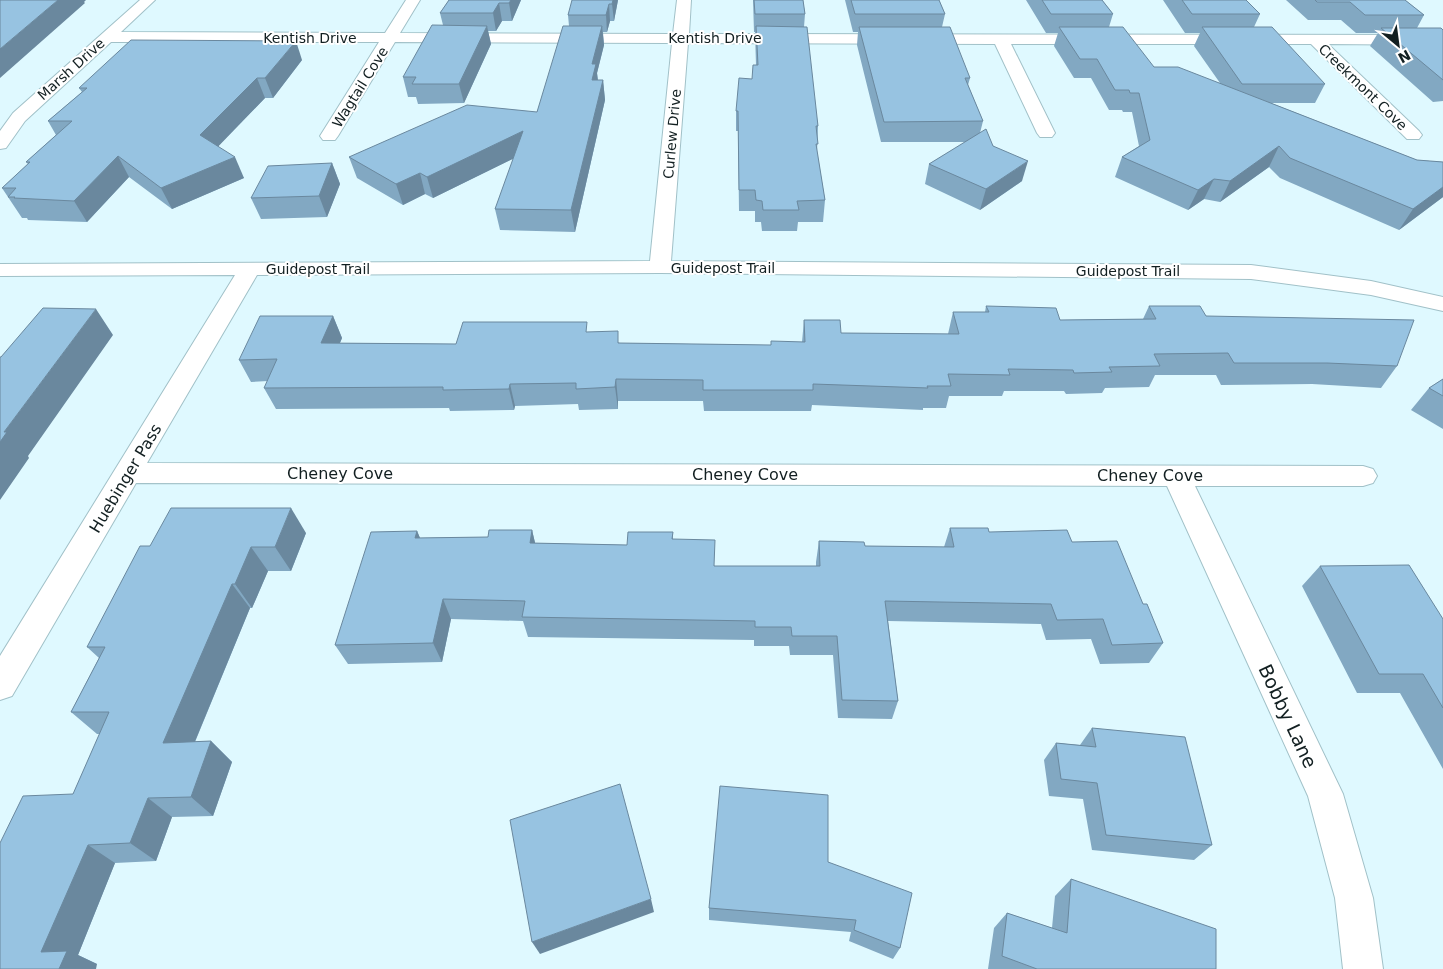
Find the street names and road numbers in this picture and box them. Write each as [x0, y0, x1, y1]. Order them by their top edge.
street label: Kentish Drive [263, 30, 357, 46]
street label: Kentish Drive [668, 30, 762, 46]
street label: Marsh Drive [34, 35, 108, 103]
street label: Creekmont Cove [1315, 41, 1411, 133]
street label: Wagtail Cove [329, 44, 391, 130]
street label: Curlew Drive [660, 88, 684, 180]
street label: Guidepost Trail [671, 260, 775, 276]
street label: Guidepost Trail [266, 261, 370, 277]
street label: Guidepost Trail [1076, 263, 1180, 279]
street label: Huebinger Pass [85, 420, 165, 536]
street label: Cheney Cove [287, 464, 393, 483]
street label: Cheney Cove [692, 465, 798, 484]
street label: Cheney Cove [1097, 466, 1203, 485]
street label: Bobby Lane [1254, 661, 1322, 771]

